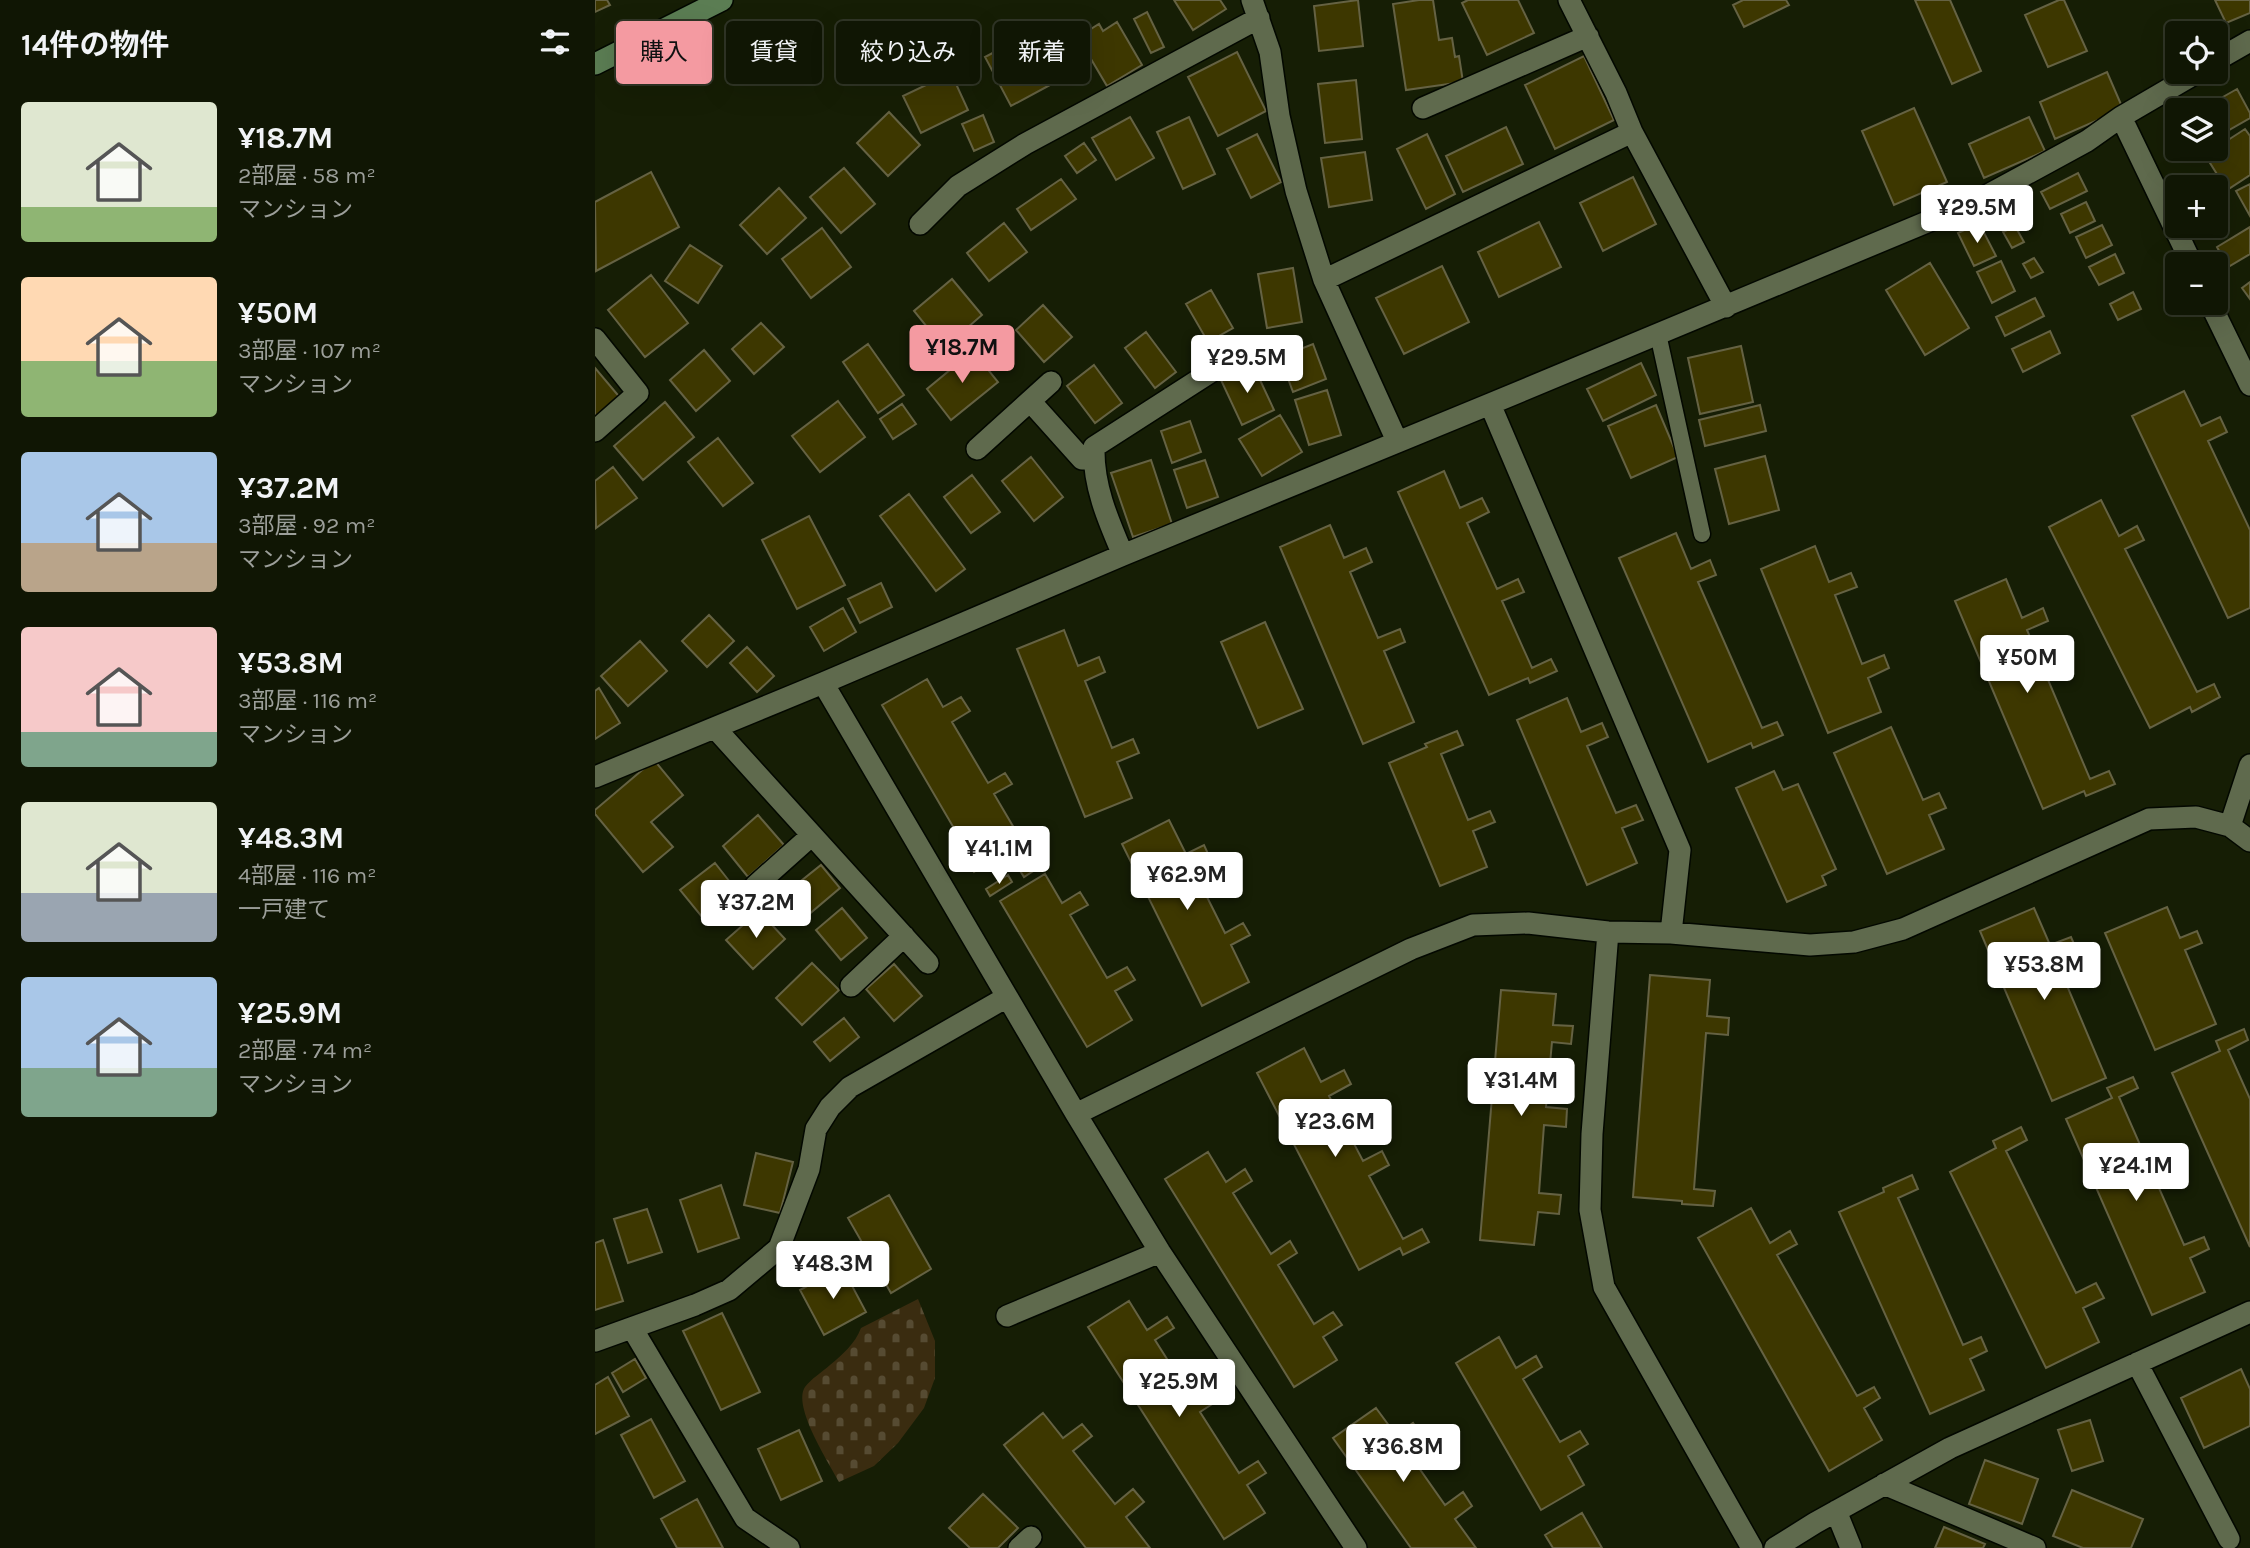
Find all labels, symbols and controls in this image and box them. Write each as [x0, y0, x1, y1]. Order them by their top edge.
chip: 購入 [616, 21, 712, 84]
chip: 賃貸 [726, 21, 822, 84]
chip: 絞り込み [836, 21, 980, 84]
chip: 新着 [994, 21, 1090, 84]
map controls [2165, 21, 2228, 315]
button: locate [2165, 21, 2228, 84]
icon: filters [536, 23, 574, 61]
text: 14件の物件 [21, 27, 170, 63]
button: layers [2165, 98, 2228, 161]
text: ¥18.7M [238, 120, 333, 156]
icon: home [77, 130, 161, 214]
text: 2部屋 · 58 m² [238, 162, 376, 189]
button: + [2165, 175, 2228, 238]
pin: ¥29.5M [1920, 186, 2034, 245]
text: ¥29.5M [1937, 194, 2017, 221]
text: マンション [238, 196, 353, 223]
button: − [2165, 252, 2228, 315]
text: ¥50M [238, 295, 318, 331]
icon: home [77, 305, 161, 389]
pin: ¥18.7M [905, 326, 1019, 385]
text: ¥18.7M [925, 334, 999, 361]
pin: ¥29.5M [1190, 336, 1304, 395]
text: 3部屋 · 107 m² [238, 337, 381, 364]
text: ¥29.5M [1207, 344, 1287, 371]
text: マンション [238, 371, 353, 398]
text: ¥37.2M [238, 470, 340, 506]
icon: home [77, 480, 161, 564]
text: 3部屋 · 92 m² [238, 512, 375, 539]
text: マンション [238, 546, 353, 573]
pin: ¥50M [1986, 636, 2068, 695]
text: ¥50M [1996, 644, 2058, 671]
text: ¥53.8M [238, 645, 344, 681]
icon: home [77, 655, 161, 739]
text: 3部屋 · 116 m² [238, 687, 377, 714]
text: マンション [238, 721, 353, 748]
text: ¥48.3M [238, 820, 344, 856]
pin: ¥41.1M [942, 826, 1056, 886]
icon: home [77, 830, 161, 914]
text: ¥41.1M [965, 835, 1033, 862]
pin: ¥62.9M [1130, 852, 1244, 912]
text: ¥62.9M [1147, 861, 1227, 888]
text: 4部屋 · 116 m² [238, 862, 376, 889]
pin: ¥37.2M [699, 880, 813, 940]
text: ¥37.2M [717, 889, 795, 916]
text: 一戸建て [238, 896, 330, 923]
pin: ¥53.8M [1987, 942, 2101, 1002]
text: ¥53.8M [2003, 951, 2085, 978]
text: ¥25.9M [238, 995, 342, 1031]
icon: home [77, 1005, 161, 1089]
text: 2部屋 · 74 m² [238, 1037, 372, 1064]
pin: ¥31.4M [1464, 1058, 1578, 1118]
text: ¥31.4M [1484, 1067, 1558, 1094]
text: マンション [238, 1071, 353, 1098]
pin: ¥23.6M [1278, 1100, 1392, 1159]
text: ¥23.6M [1295, 1108, 1375, 1135]
pin: ¥24.1M [2079, 1144, 2193, 1203]
text: ¥24.1M [2099, 1152, 2173, 1179]
pin: ¥48.3M [776, 1242, 890, 1301]
text: ¥48.3M [792, 1250, 874, 1277]
pin: ¥25.9M [1122, 1360, 1236, 1419]
text: ¥25.9M [1139, 1368, 1219, 1395]
pin: ¥36.8M [1346, 1424, 1460, 1484]
text: ¥36.8M [1362, 1433, 1444, 1460]

